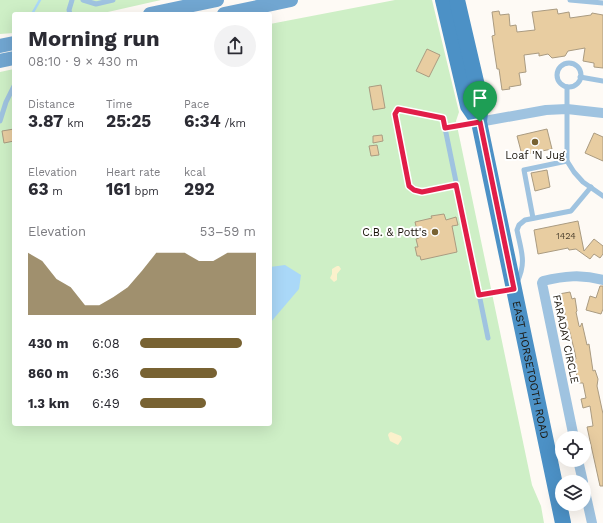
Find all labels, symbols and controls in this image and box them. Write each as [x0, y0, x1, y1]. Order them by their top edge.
button: share [214, 25, 256, 67]
text: Morning run [28, 26, 160, 51]
text: 08:10 · 9 × 430 m [28, 54, 138, 69]
pin [463, 81, 497, 122]
icon: arrive [469, 87, 491, 109]
text: Distance [28, 98, 75, 111]
text: Time [106, 98, 132, 111]
text: Pace [184, 98, 209, 111]
text: 3.87 [28, 111, 63, 131]
text: 25:25 [106, 111, 151, 131]
text: 6:34 [184, 111, 221, 131]
text: km [63, 117, 84, 130]
text: /km [221, 117, 246, 130]
marker: Loaf 'N Jug [530, 137, 540, 147]
place label: Loaf 'N Jug [505, 149, 565, 162]
text: Elevation [28, 166, 77, 179]
text: Heart rate [106, 166, 160, 179]
text: kcal [184, 166, 206, 179]
text: 63 [28, 179, 49, 199]
text: 161 [106, 179, 131, 199]
text: 292 [184, 179, 215, 199]
text: m [49, 185, 63, 198]
text: bpm [131, 185, 159, 198]
text: Elevation [28, 224, 86, 239]
text: 53–59 m [200, 224, 256, 239]
place label: C.B. & Pott's [362, 226, 427, 239]
marker: C.B. & Pott's [430, 227, 440, 237]
house number: 1424 [556, 231, 576, 241]
street label: FARADAY CIRCLE [550, 293, 581, 385]
street label: EAST HORSETOOTH ROAD [510, 300, 551, 440]
text: 430 m [28, 336, 68, 351]
text: 6:08 [92, 336, 120, 351]
text: 860 m [28, 366, 68, 381]
text: 6:36 [92, 366, 119, 381]
text: 1.3 km [28, 396, 69, 411]
text: 6:49 [92, 396, 120, 411]
map controls [555, 431, 591, 511]
button: locate [555, 431, 591, 467]
button: layers [555, 475, 591, 511]

